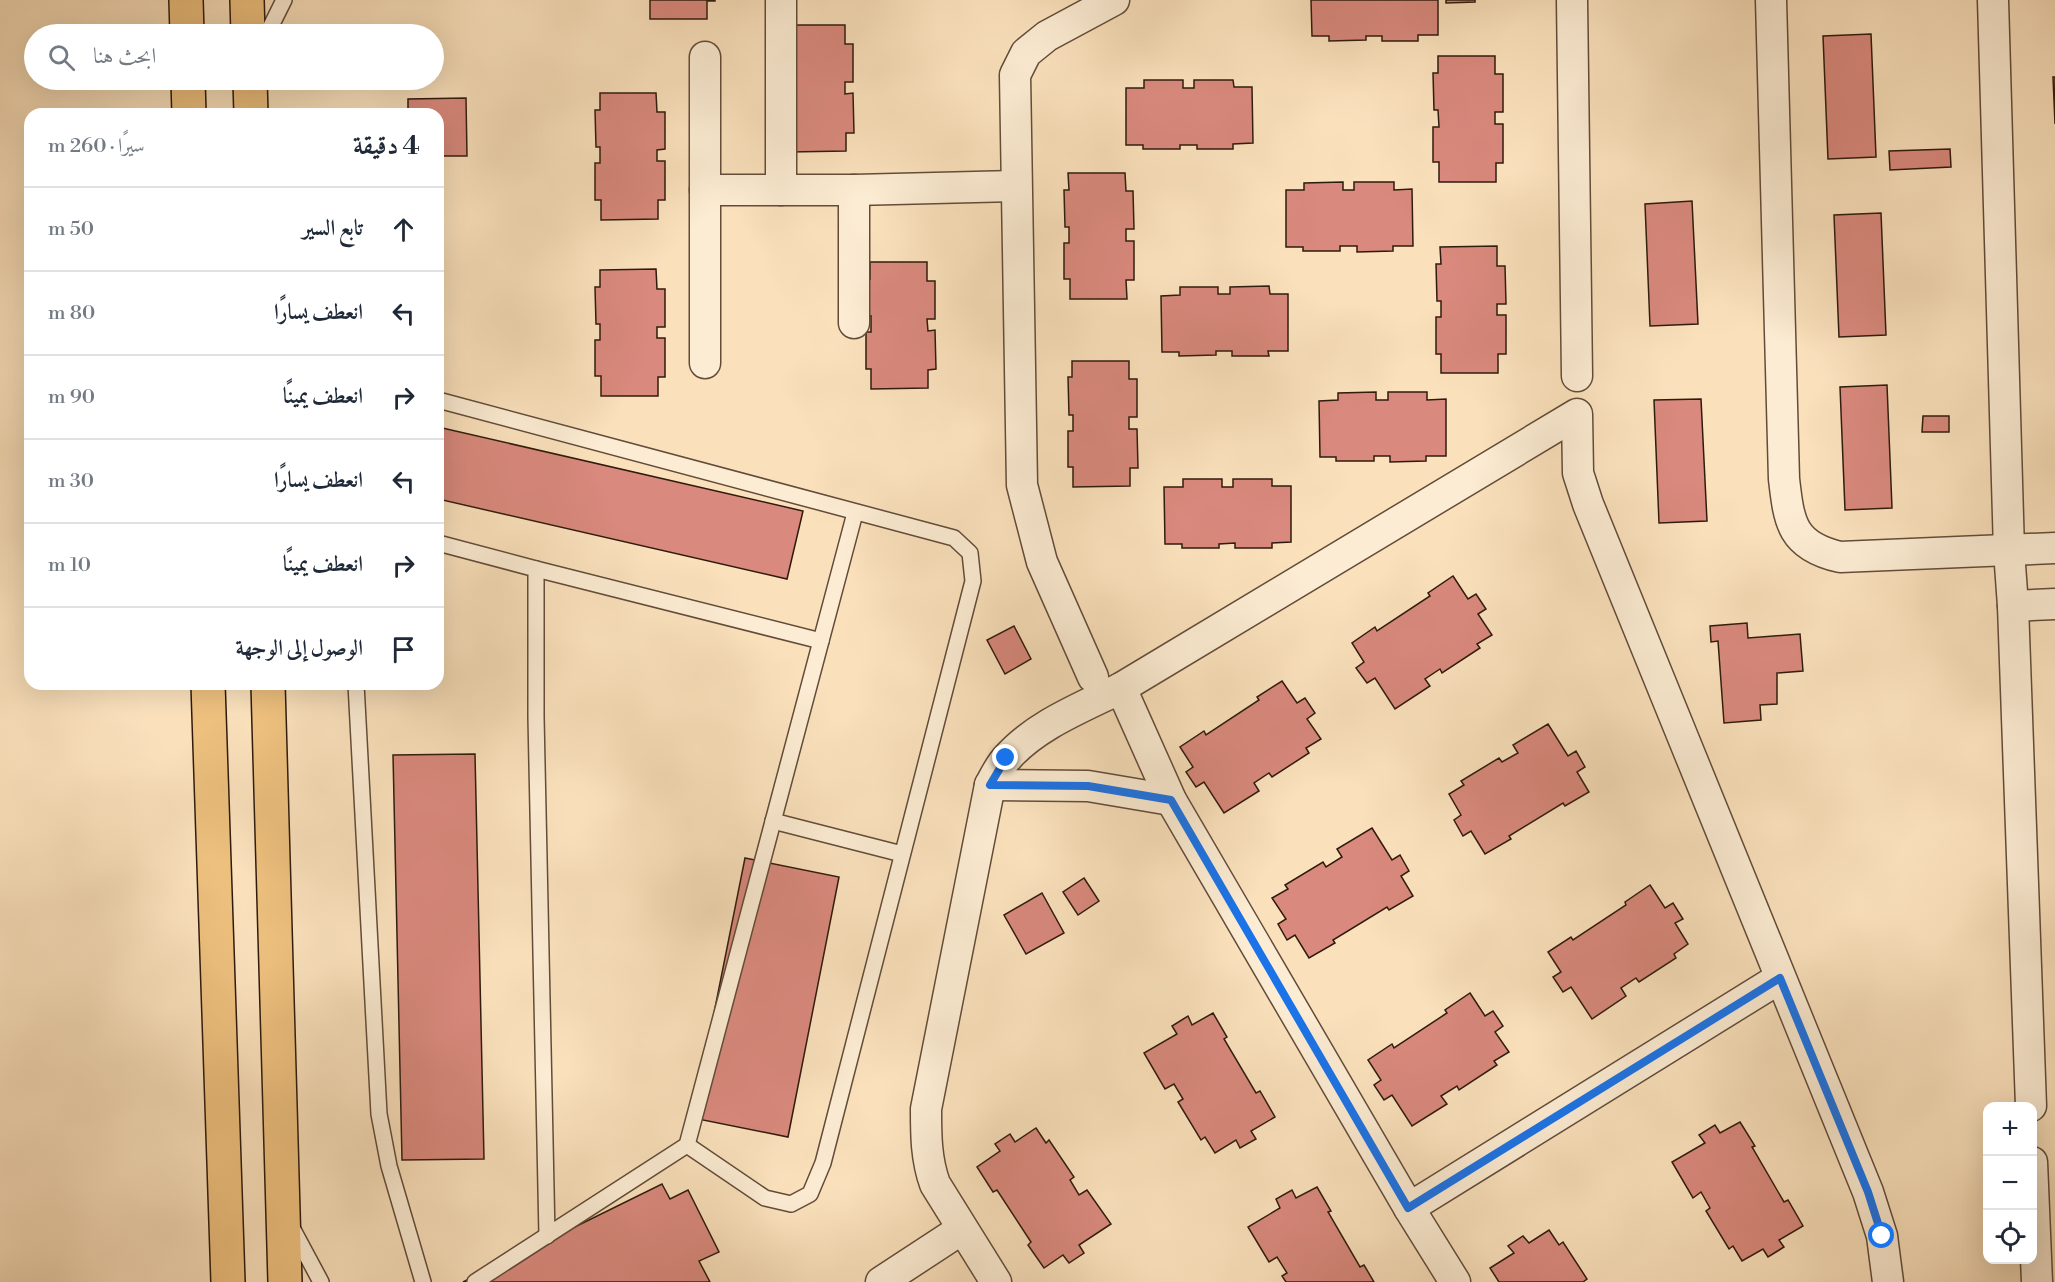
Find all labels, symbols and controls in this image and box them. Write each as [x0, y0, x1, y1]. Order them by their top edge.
search box [24, 24, 444, 90]
icon: search [45, 41, 78, 74]
text: ابحث هنا [93, 43, 156, 70]
text: 4 دقيقة [353, 130, 420, 162]
text: سيرًا · 260 m [48, 134, 145, 159]
icon: ahead [387, 213, 420, 246]
text: تابع السير [302, 215, 363, 242]
text: 50 m [48, 217, 94, 242]
icon: left [387, 297, 420, 330]
text: انعطف يسارًا [274, 299, 363, 326]
text: 80 m [48, 301, 95, 326]
icon: right [387, 381, 420, 414]
text: انعطف يمينًا [283, 383, 363, 410]
text: 90 m [48, 385, 95, 410]
icon: left [387, 465, 420, 498]
text: انعطف يسارًا [274, 467, 363, 494]
text: 30 m [48, 469, 94, 494]
icon: right [387, 549, 420, 582]
text: انعطف يمينًا [283, 551, 363, 578]
text: 10 m [48, 553, 91, 578]
icon: arrive [387, 633, 420, 666]
text: الوصول إلى الوجهة [235, 635, 363, 662]
route end [992, 744, 1018, 770]
map controls [1983, 1102, 2037, 1264]
button: + [1983, 1102, 2037, 1156]
button: − [1983, 1156, 2037, 1210]
button: locate [1983, 1210, 2037, 1264]
route start [1868, 1222, 1894, 1248]

